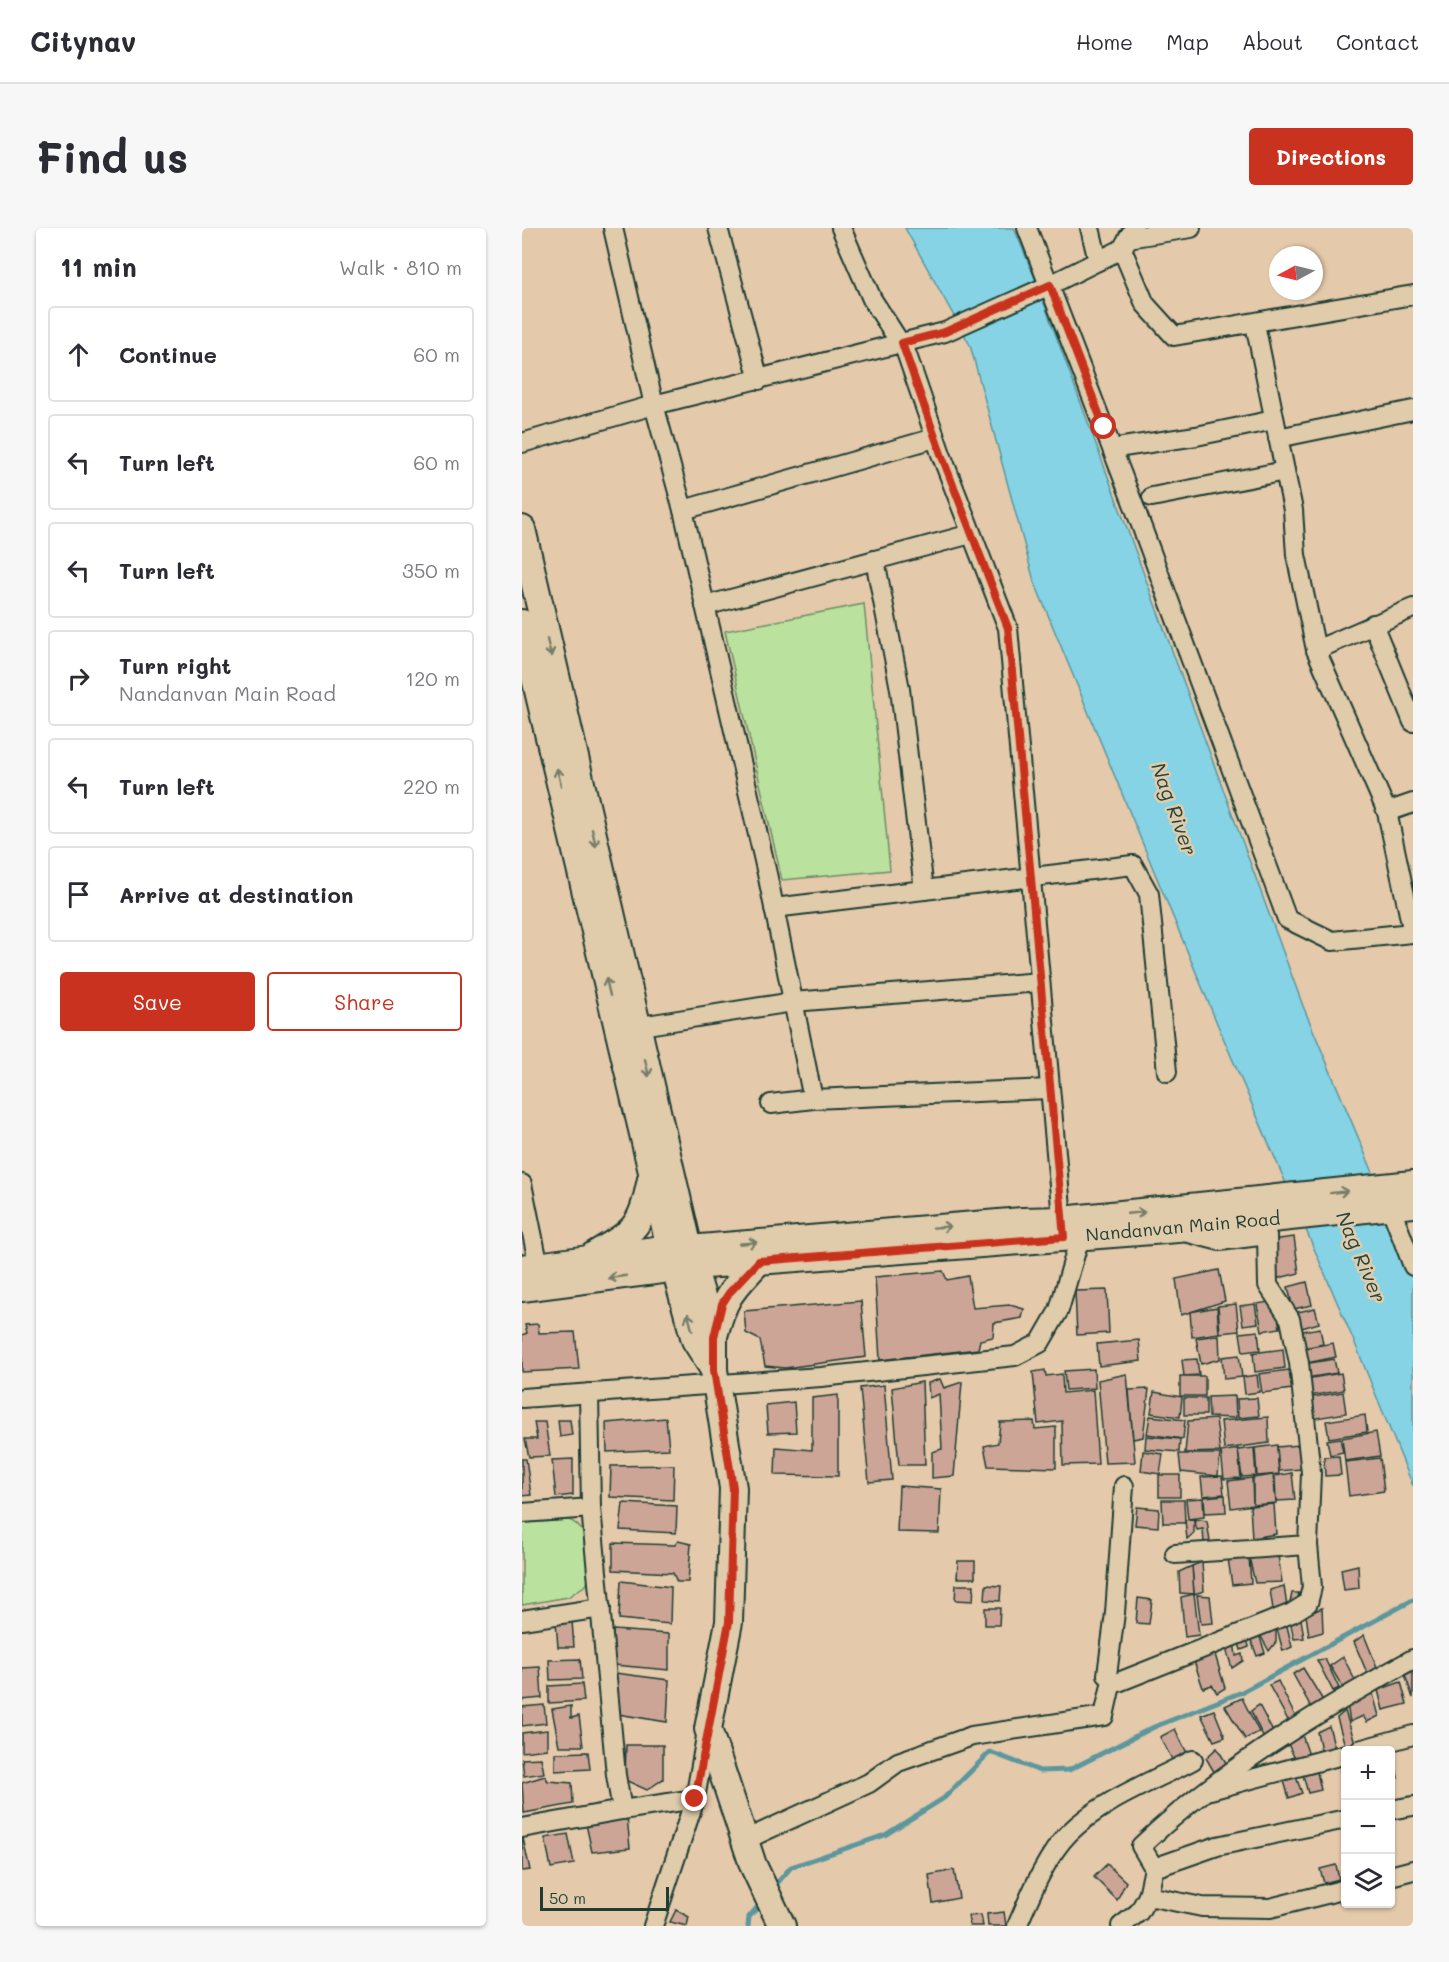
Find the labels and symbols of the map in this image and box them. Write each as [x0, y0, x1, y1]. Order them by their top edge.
north arrow [1269, 246, 1323, 300]
route start [1090, 413, 1116, 439]
one-way arrow [544, 638, 556, 657]
water label: Nag River [1146, 759, 1204, 859]
one-way arrow [552, 768, 564, 787]
one-way arrow [588, 828, 600, 847]
one-way arrow [602, 978, 614, 997]
one-way arrow [642, 1059, 654, 1078]
one-way arrow [1329, 1186, 1349, 1197]
street label: Nandanvan Main Road [1085, 1206, 1281, 1246]
one-way arrow [1126, 1207, 1146, 1218]
water label: Nag River [1331, 1207, 1393, 1306]
one-way arrow [931, 1221, 951, 1232]
one-way arrow [737, 1237, 757, 1248]
one-way arrow [608, 1271, 627, 1282]
one-way arrow [683, 1313, 695, 1332]
route end [681, 1785, 707, 1811]
scale bar [540, 1884, 669, 1912]

